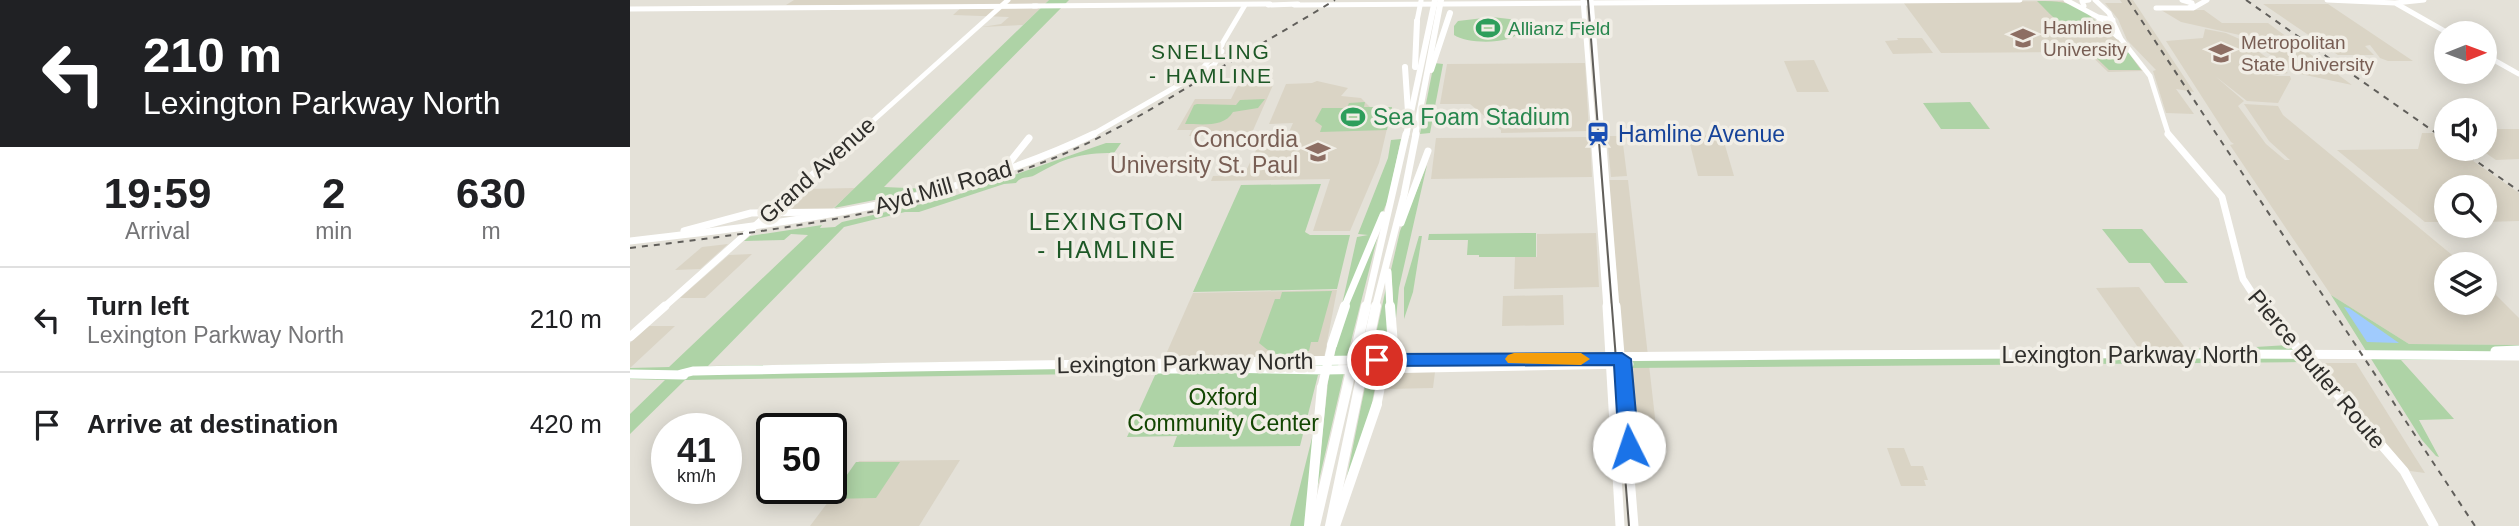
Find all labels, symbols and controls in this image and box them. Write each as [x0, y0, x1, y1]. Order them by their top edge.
sports icon: Allianz Field [1474, 14, 1502, 42]
place label: Hamline University [2043, 17, 2127, 60]
place label: Allianz Field [1508, 18, 1610, 39]
north arrow [2434, 21, 2497, 84]
map controls [2434, 21, 2497, 315]
school or university icon: Hamline University [2009, 24, 2037, 52]
icon: left [28, 28, 119, 119]
text: 210 m [143, 28, 282, 82]
place label: Metropolitan State University [2241, 32, 2375, 75]
school or university icon: Metropolitan State University [2207, 39, 2235, 67]
district label: SNELLING - HAMLINE [1149, 40, 1273, 87]
text: Lexington Parkway North [143, 85, 501, 121]
button: sound [2434, 98, 2497, 161]
sports icon: Sea Foam Stadium [1339, 103, 1367, 131]
place label: Sea Foam Stadium [1373, 104, 1570, 130]
street label: Grand Avenue [754, 111, 880, 229]
station icon: Hamline Avenue [1584, 120, 1612, 148]
place label: Hamline Avenue [1618, 121, 1785, 147]
place label: Concordia University St. Paul [1110, 126, 1298, 178]
school or university icon: Concordia University St. Paul [1304, 138, 1332, 166]
street label: Ayd Mill Road [871, 155, 1015, 219]
text: 19:59 [104, 170, 211, 217]
text: 2 [322, 170, 345, 217]
text: 630 [456, 170, 526, 217]
button: search [2434, 175, 2497, 238]
district label: LEXINGTON - HAMLINE [1029, 208, 1185, 263]
text: Arrival [125, 218, 190, 244]
text: min [315, 218, 352, 244]
text: m [482, 218, 501, 244]
button: layers [2434, 252, 2497, 315]
street label: Pierce Butler Route [2243, 284, 2391, 454]
text: Turn left [87, 291, 189, 321]
icon: left [28, 301, 66, 339]
text: 210 m [530, 304, 602, 334]
text: Lexington Parkway North [87, 322, 344, 348]
pin [1347, 330, 1407, 390]
icon: arrive [1358, 341, 1396, 379]
street label: Lexington Parkway North [2002, 342, 2258, 368]
street label: Lexington Parkway North [1056, 348, 1314, 378]
park label: Oxford Community Center [1127, 384, 1319, 436]
icon: arrive [28, 406, 66, 444]
text: Arrive at destination [87, 409, 338, 439]
text: 420 m [530, 409, 602, 439]
position arrow [1592, 410, 1666, 484]
speed limit sign: 50 [756, 413, 847, 504]
text: 41 [677, 430, 716, 469]
text: km/h [677, 466, 716, 486]

